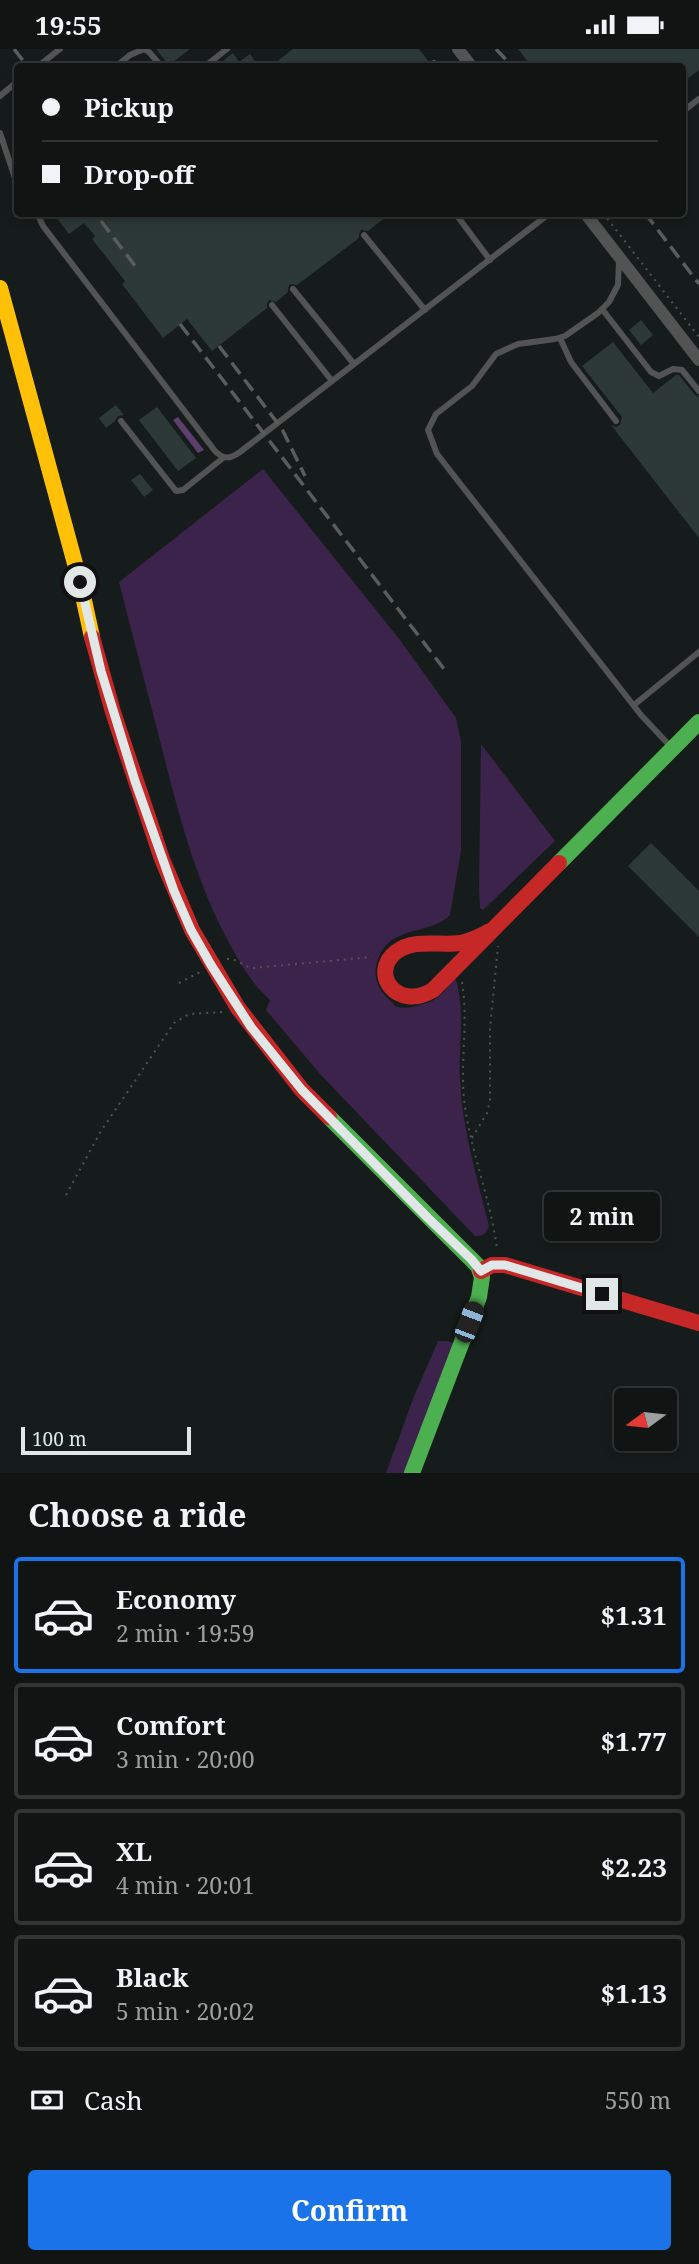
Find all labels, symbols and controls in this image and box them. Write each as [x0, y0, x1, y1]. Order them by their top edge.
text: 19:55 [35, 7, 102, 43]
text: Pickup [84, 89, 174, 125]
text: Drop-off [84, 156, 194, 192]
route start [64, 566, 96, 598]
callout: 2 min [544, 1193, 660, 1241]
text: 2 min [569, 1200, 635, 1232]
route end [586, 1278, 618, 1310]
car [452, 1299, 487, 1345]
north arrow [614, 1388, 677, 1451]
map controls [614, 1388, 677, 1451]
scale bar [21, 1424, 191, 1456]
text: 100 m [32, 1426, 87, 1452]
text: Choose a ride [28, 1493, 247, 1536]
text: Economy [116, 1581, 236, 1617]
icon: car [32, 1584, 95, 1647]
text: $1.31 [601, 1597, 667, 1633]
text: 2 min · 19:59 [116, 1617, 254, 1649]
text: Comfort [116, 1707, 226, 1743]
icon: car [32, 1710, 95, 1773]
text: $1.77 [601, 1723, 667, 1759]
text: 3 min · 20:00 [116, 1743, 254, 1775]
text: XL [116, 1833, 152, 1869]
icon: car [32, 1836, 95, 1899]
text: $2.23 [601, 1849, 667, 1885]
text: 4 min · 20:01 [116, 1869, 254, 1901]
text: Black [116, 1959, 189, 1995]
icon: car [32, 1962, 95, 2025]
text: $1.13 [601, 1975, 667, 2011]
text: 5 min · 20:02 [116, 1995, 254, 2027]
icon: cash [28, 2081, 66, 2119]
text: Cash [84, 2082, 143, 2118]
text: 550 m [605, 2084, 671, 2116]
button: Confirm [28, 2170, 671, 2250]

